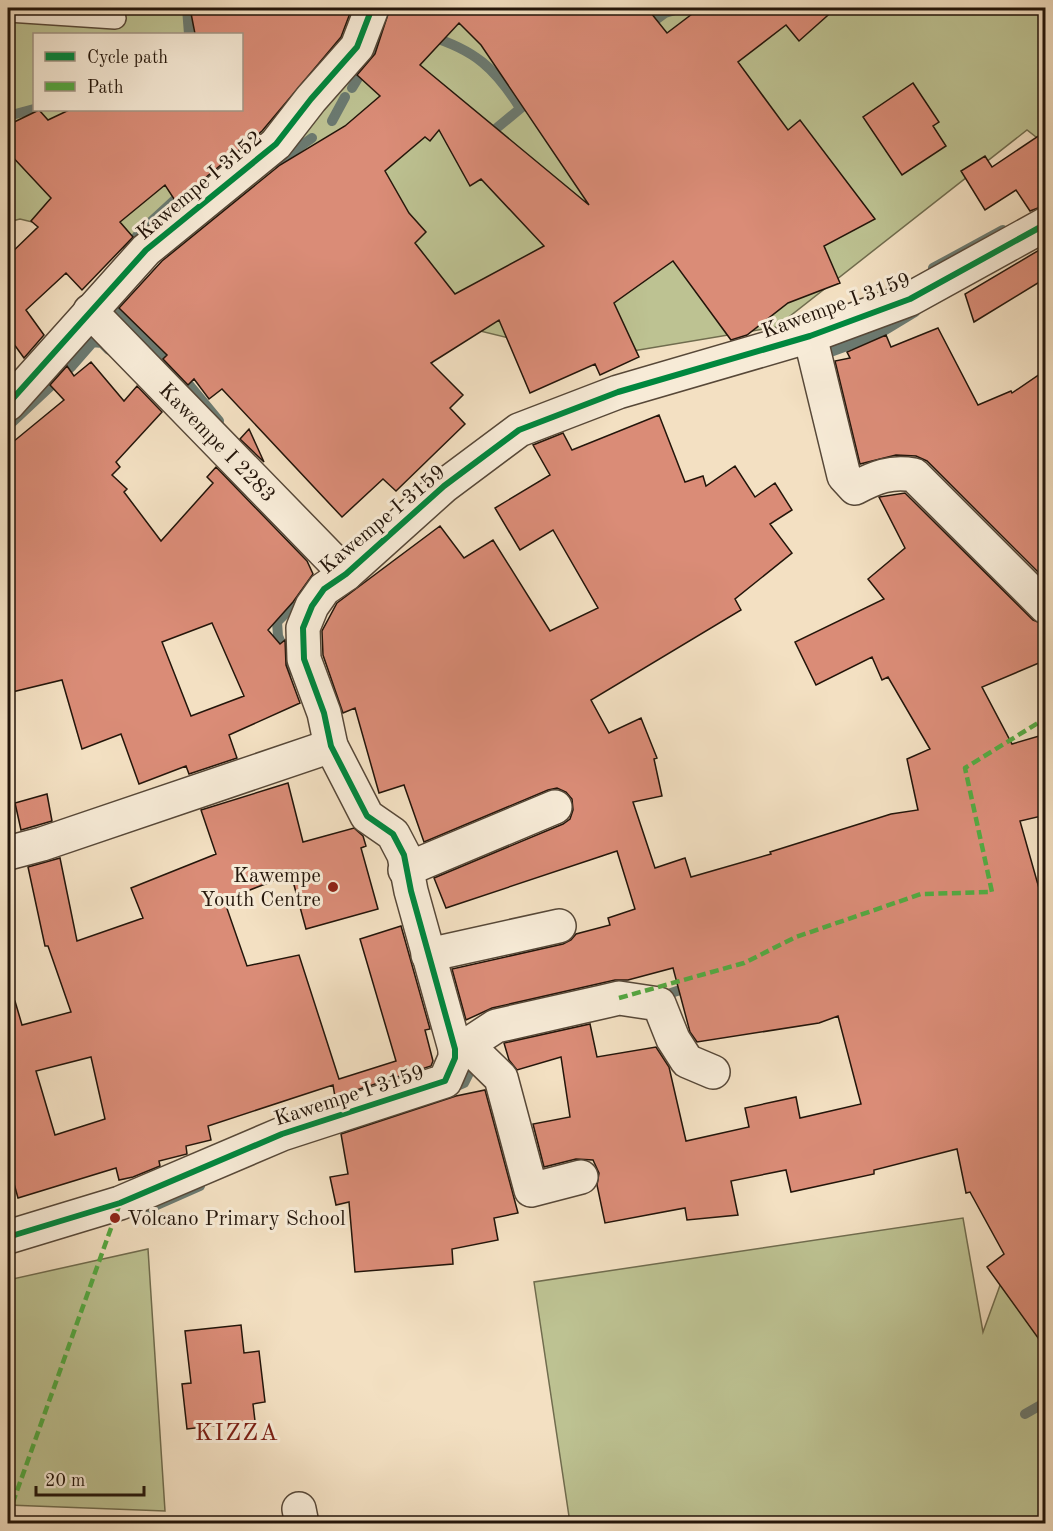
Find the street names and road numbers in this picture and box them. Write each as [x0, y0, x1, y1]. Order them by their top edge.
street label: Kawempe I 3152 [133, 128, 267, 245]
street label: Kawempe I 3159 [759, 270, 914, 343]
street label: Kawempe I 2283 [154, 380, 279, 507]
street label: Kawempe I 3159 [316, 462, 450, 579]
street label: Kawempe I 3159 [272, 1062, 427, 1131]

